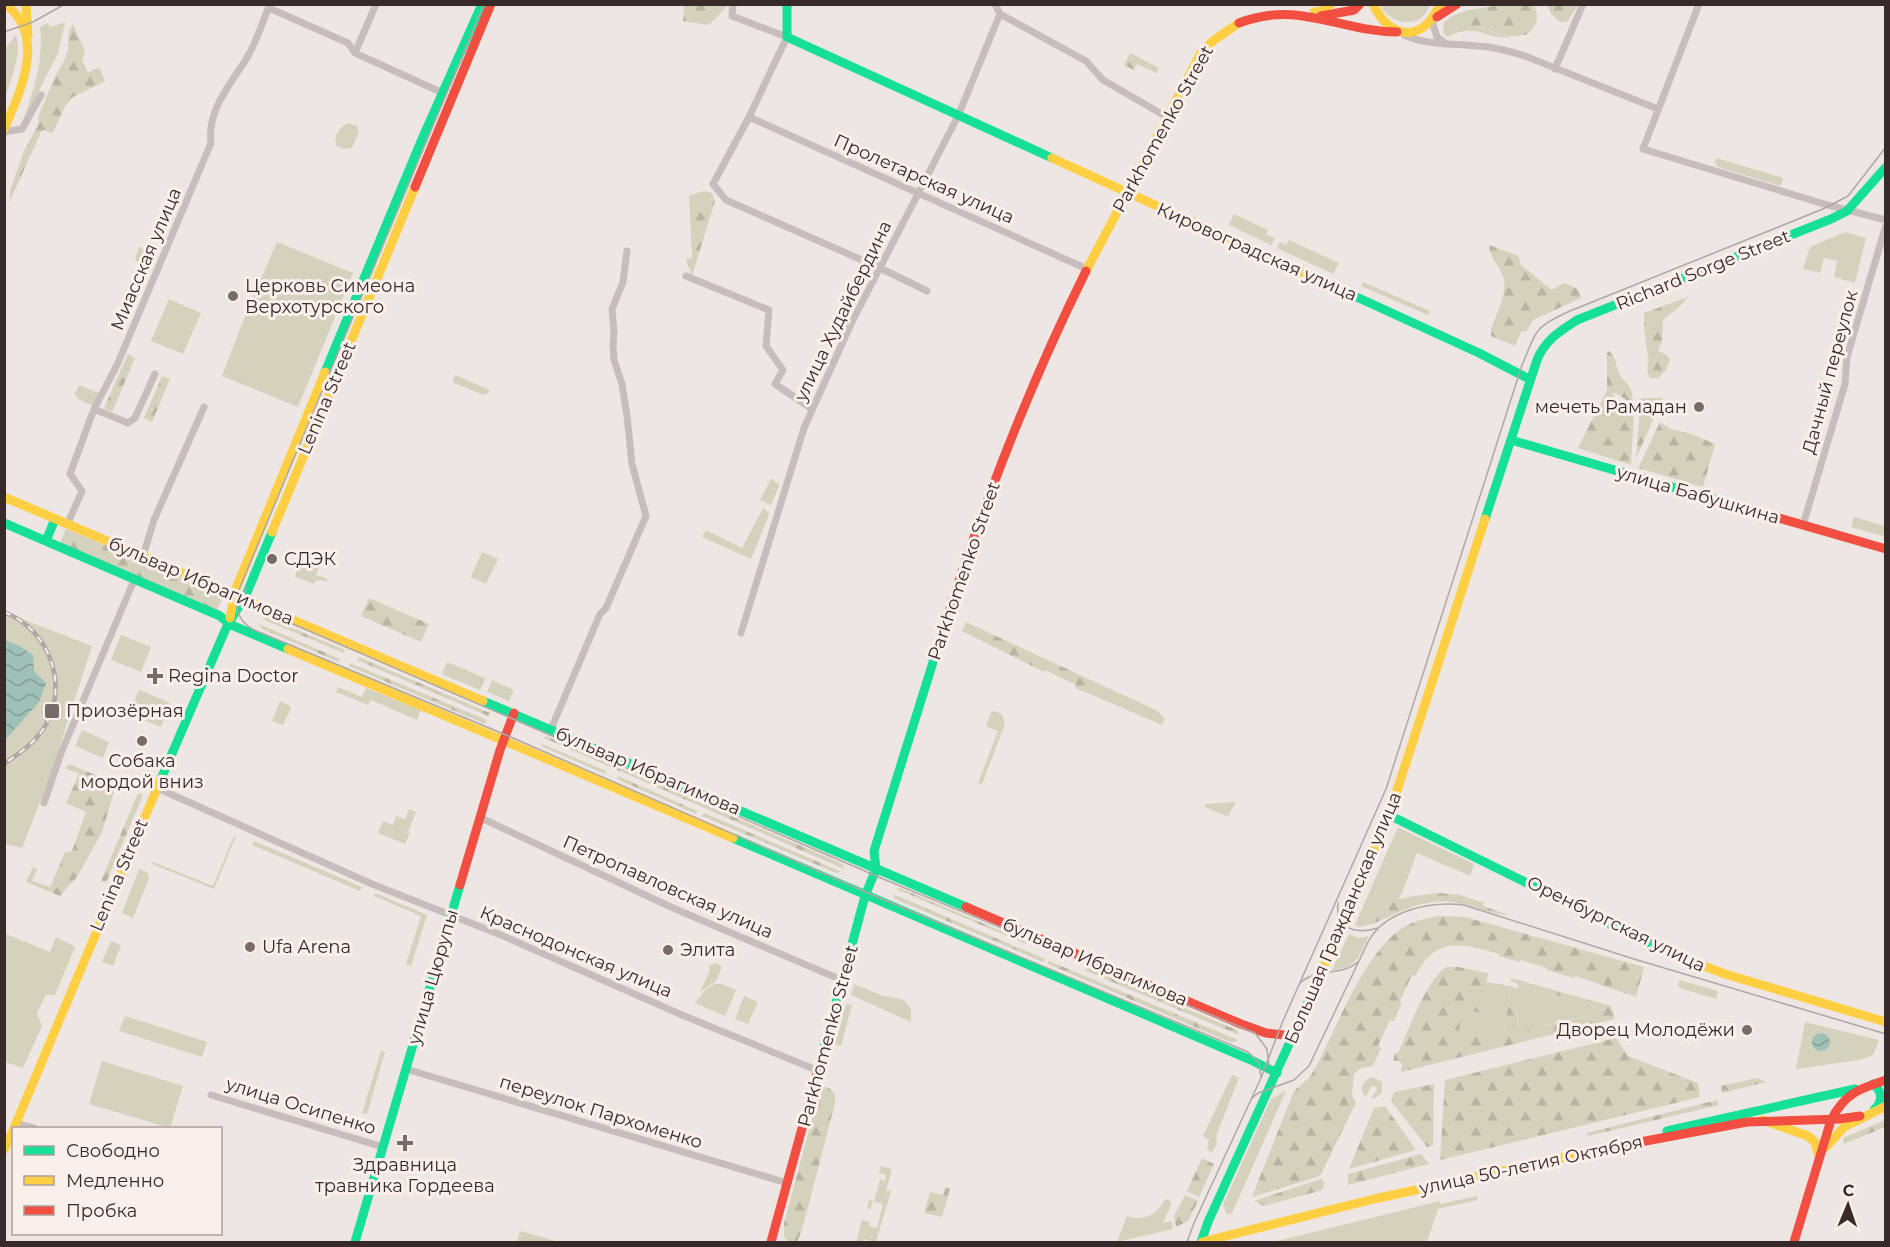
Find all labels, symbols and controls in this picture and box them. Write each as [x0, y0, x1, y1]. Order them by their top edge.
street label: Parkhomenko Street [1108, 42, 1218, 216]
street label: Пролетарская улица [831, 129, 1017, 229]
street label: Миасская улица [106, 184, 186, 334]
street label: Кировоградская улица [1153, 198, 1361, 306]
street label: улица Худайбердина [789, 217, 896, 406]
street label: Richard Sorge Street [1613, 225, 1793, 315]
place label: Церковь Симеона Верхотурского [245, 275, 415, 318]
street label: Дачный переулок [1798, 287, 1863, 456]
marker: Церковь Симеона Верхотурского [226, 289, 240, 303]
street label: Lenina Street [293, 338, 361, 458]
place label: мечеть Рамадан [1535, 396, 1687, 418]
marker: мечеть Рамадан [1692, 400, 1706, 414]
street label: улица Бабушкина [1613, 461, 1782, 529]
street label: Parkhomenko Street [923, 479, 1005, 663]
street label: бульвар Ибрагимова [105, 532, 297, 630]
place label: СДЭК [284, 548, 337, 570]
marker: СДЭК [265, 552, 279, 566]
place label: Regina Doctor [168, 665, 298, 687]
marker: Regina Doctor [146, 667, 164, 685]
place label: Приозёрная [66, 700, 184, 722]
marker: Приозёрная [43, 702, 61, 720]
street label: бульвар Ибрагимова [552, 722, 744, 820]
marker: Собака мордой вниз [135, 734, 149, 748]
place label: Собака мордой вниз [80, 750, 204, 793]
street label: Большая Гражданская улица [1280, 789, 1406, 1047]
street label: Lenina Street [85, 815, 153, 935]
street label: Петропавловская улица [559, 831, 777, 943]
street label: Оренбургская улица [1523, 871, 1709, 977]
street label: Краснодонская улица [476, 901, 676, 1003]
street label: улица Цюрупы [403, 907, 463, 1048]
street label: бульвар Ибрагимова [999, 913, 1191, 1011]
place label: Ufa Arena [262, 936, 351, 958]
place label: Элита [680, 939, 735, 961]
marker: Ufa Arena [243, 940, 257, 954]
marker: Элита [661, 943, 675, 957]
street label: Parkhomenko Street [793, 943, 863, 1129]
place label: Дворец Молодёжи [1556, 1019, 1735, 1041]
marker: Дворец Молодёжи [1740, 1023, 1754, 1037]
street label: переулок Пархоменко [497, 1071, 705, 1153]
street label: улица Осипенко [222, 1072, 379, 1139]
legend [12, 1127, 222, 1235]
street label: улица 50-летия Октября [1416, 1131, 1645, 1200]
marker: Здравница травника Гордеева [396, 1134, 414, 1152]
text: Свободно [66, 1140, 160, 1162]
place label: Здравница травника Гордеева [315, 1154, 495, 1197]
text: Медленно [66, 1170, 164, 1192]
north arrow [1818, 1175, 1878, 1235]
text: С [1842, 1181, 1855, 1200]
text: Пробка [66, 1200, 137, 1222]

